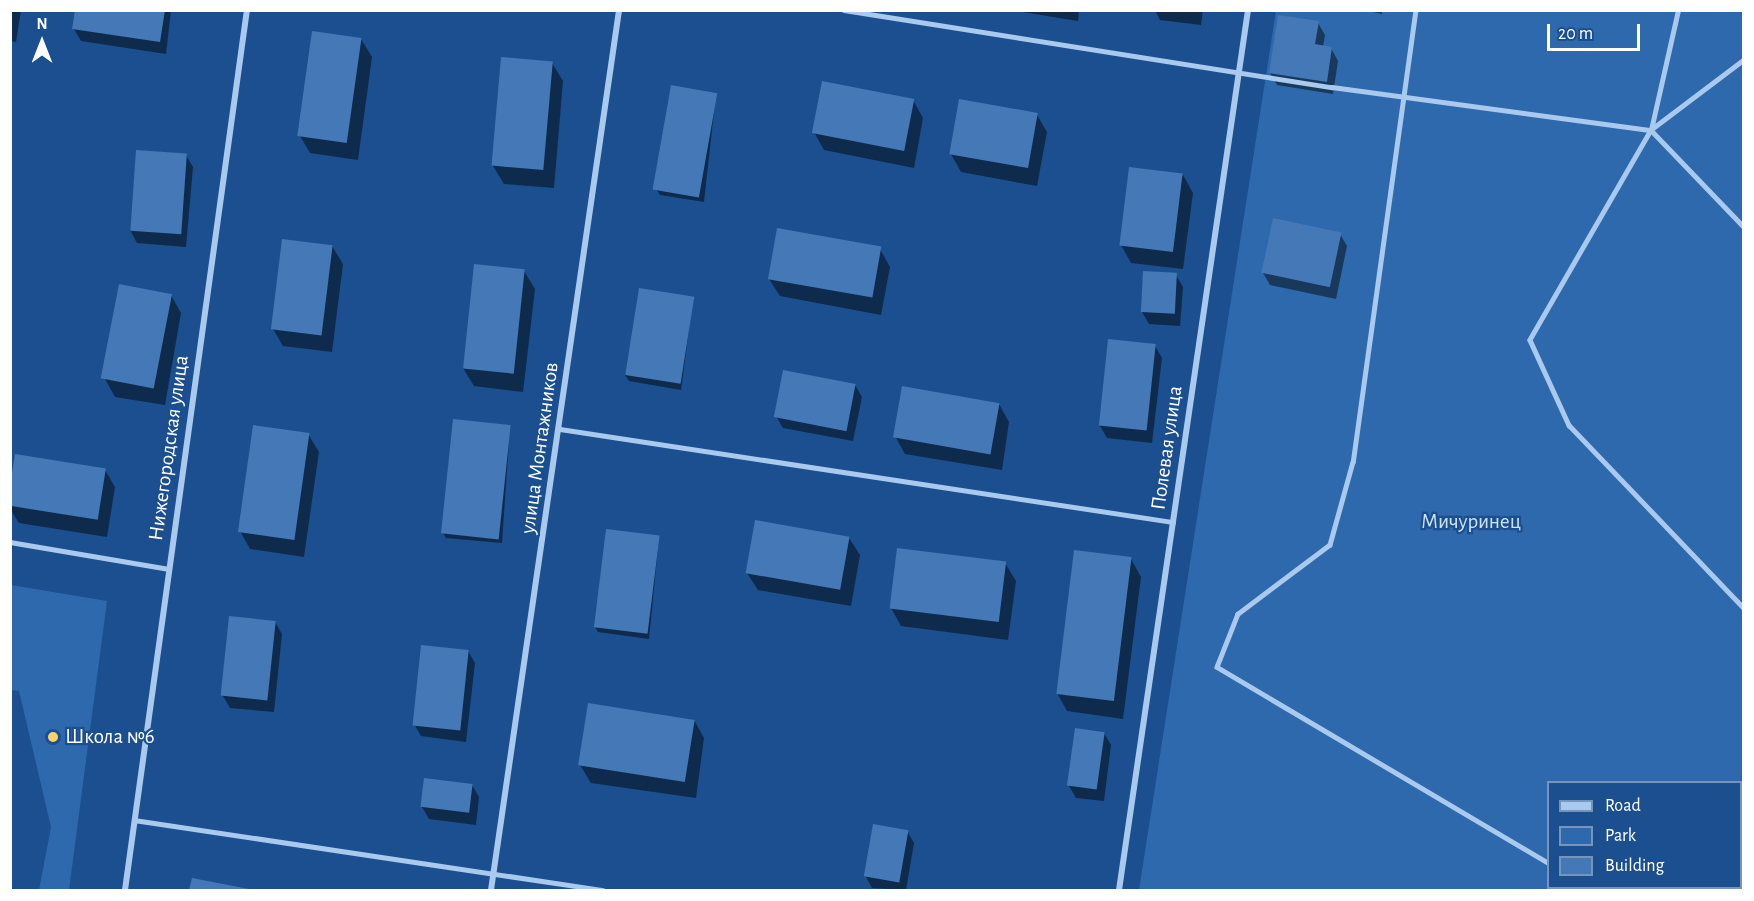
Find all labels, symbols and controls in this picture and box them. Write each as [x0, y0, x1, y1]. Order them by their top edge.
north arrow [12, 12, 72, 72]
scale bar [1550, 12, 1643, 50]
text: N [36, 16, 48, 32]
text: 20 m [1558, 25, 1593, 43]
street label: Нижегородская улица [144, 354, 194, 542]
street label: улица Монтажников [515, 361, 565, 535]
street label: Полевая улица [1146, 384, 1188, 512]
park label: Мичуринец [1421, 509, 1521, 535]
place label: Школа №6 [65, 724, 155, 750]
marker: Школа №6 [46, 730, 60, 744]
legend [1547, 781, 1742, 889]
text: Road [1605, 797, 1641, 815]
text: Park [1605, 827, 1636, 845]
text: Building [1605, 857, 1664, 875]

